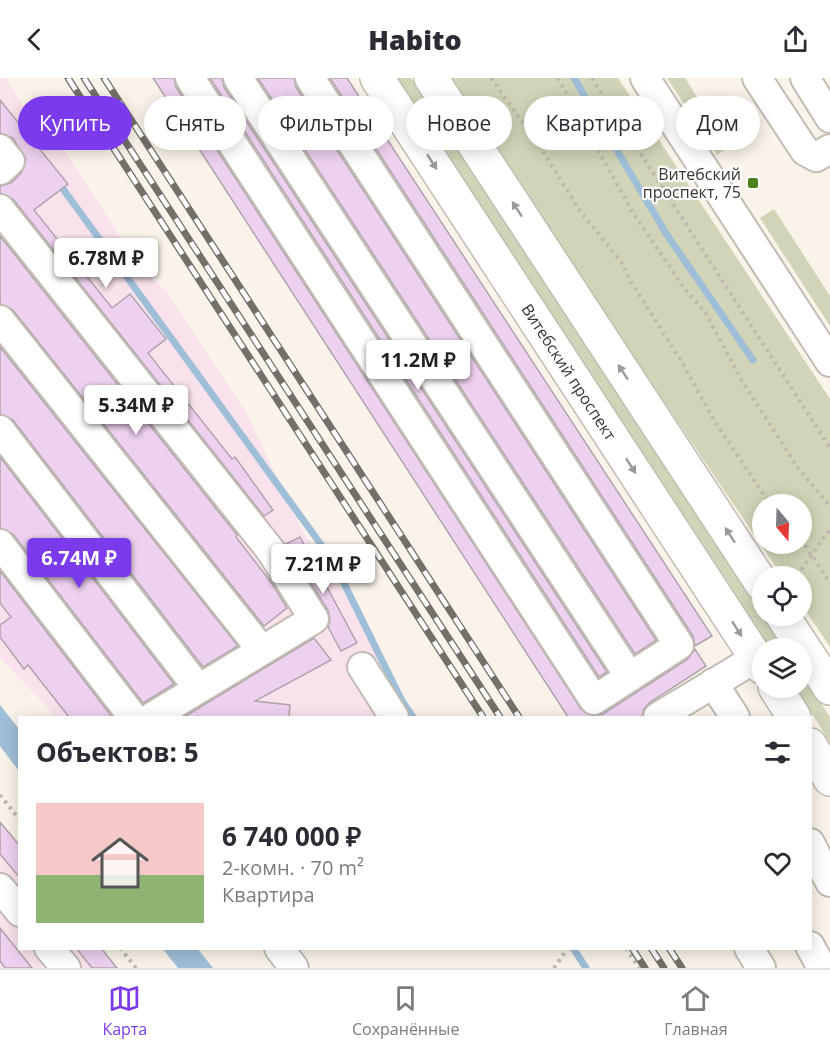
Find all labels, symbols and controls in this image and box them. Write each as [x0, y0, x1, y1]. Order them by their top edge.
text: Habito [368, 21, 462, 58]
icon: back [18, 23, 51, 56]
icon: share [779, 23, 812, 56]
chip: Купить [18, 96, 132, 150]
chip: Снять [144, 96, 246, 150]
chip: Фильтры [258, 96, 394, 150]
chip: Новое [406, 96, 512, 150]
chip: Квартира [524, 96, 664, 150]
chip: Дом [676, 96, 760, 150]
one-way arrow [426, 154, 437, 170]
place label: Витебский проспект, 75 [643, 163, 741, 203]
marker: Витебский проспект, 75 [746, 176, 760, 190]
one-way arrow [512, 201, 523, 217]
pin: 6.78M ₽ [51, 238, 161, 289]
text: 6.78M ₽ [68, 244, 144, 271]
street label: Витебский проспект [517, 299, 622, 445]
pin: 11.2M ₽ [363, 340, 473, 391]
text: 11.2M ₽ [380, 346, 456, 373]
one-way arrow [618, 364, 629, 380]
pin: 5.34M ₽ [81, 385, 191, 436]
text: 5.34M ₽ [98, 391, 174, 418]
one-way arrow [625, 458, 636, 474]
north arrow [752, 494, 812, 554]
map controls [752, 494, 812, 698]
one-way arrow [724, 528, 736, 544]
pin: 6.74M ₽ [24, 538, 134, 589]
text: 6.74M ₽ [41, 544, 117, 571]
pin: 7.21M ₽ [268, 544, 378, 595]
text: 7.21M ₽ [285, 550, 361, 577]
button: locate [752, 566, 812, 626]
one-way arrow [732, 621, 743, 637]
button: layers [752, 638, 812, 698]
text: Объектов: 5 [36, 734, 199, 770]
icon: filters [761, 736, 794, 769]
text: 6 740 000 ₽ [222, 818, 361, 854]
icon: home [84, 827, 156, 899]
icon: heart [761, 847, 794, 880]
text: 2-комн. · 70 m² [222, 854, 364, 881]
text: Квартира [222, 881, 315, 908]
tab: Карта [102, 982, 147, 1040]
tab: Сохранённые [352, 982, 459, 1040]
tab: Главная [664, 982, 728, 1040]

